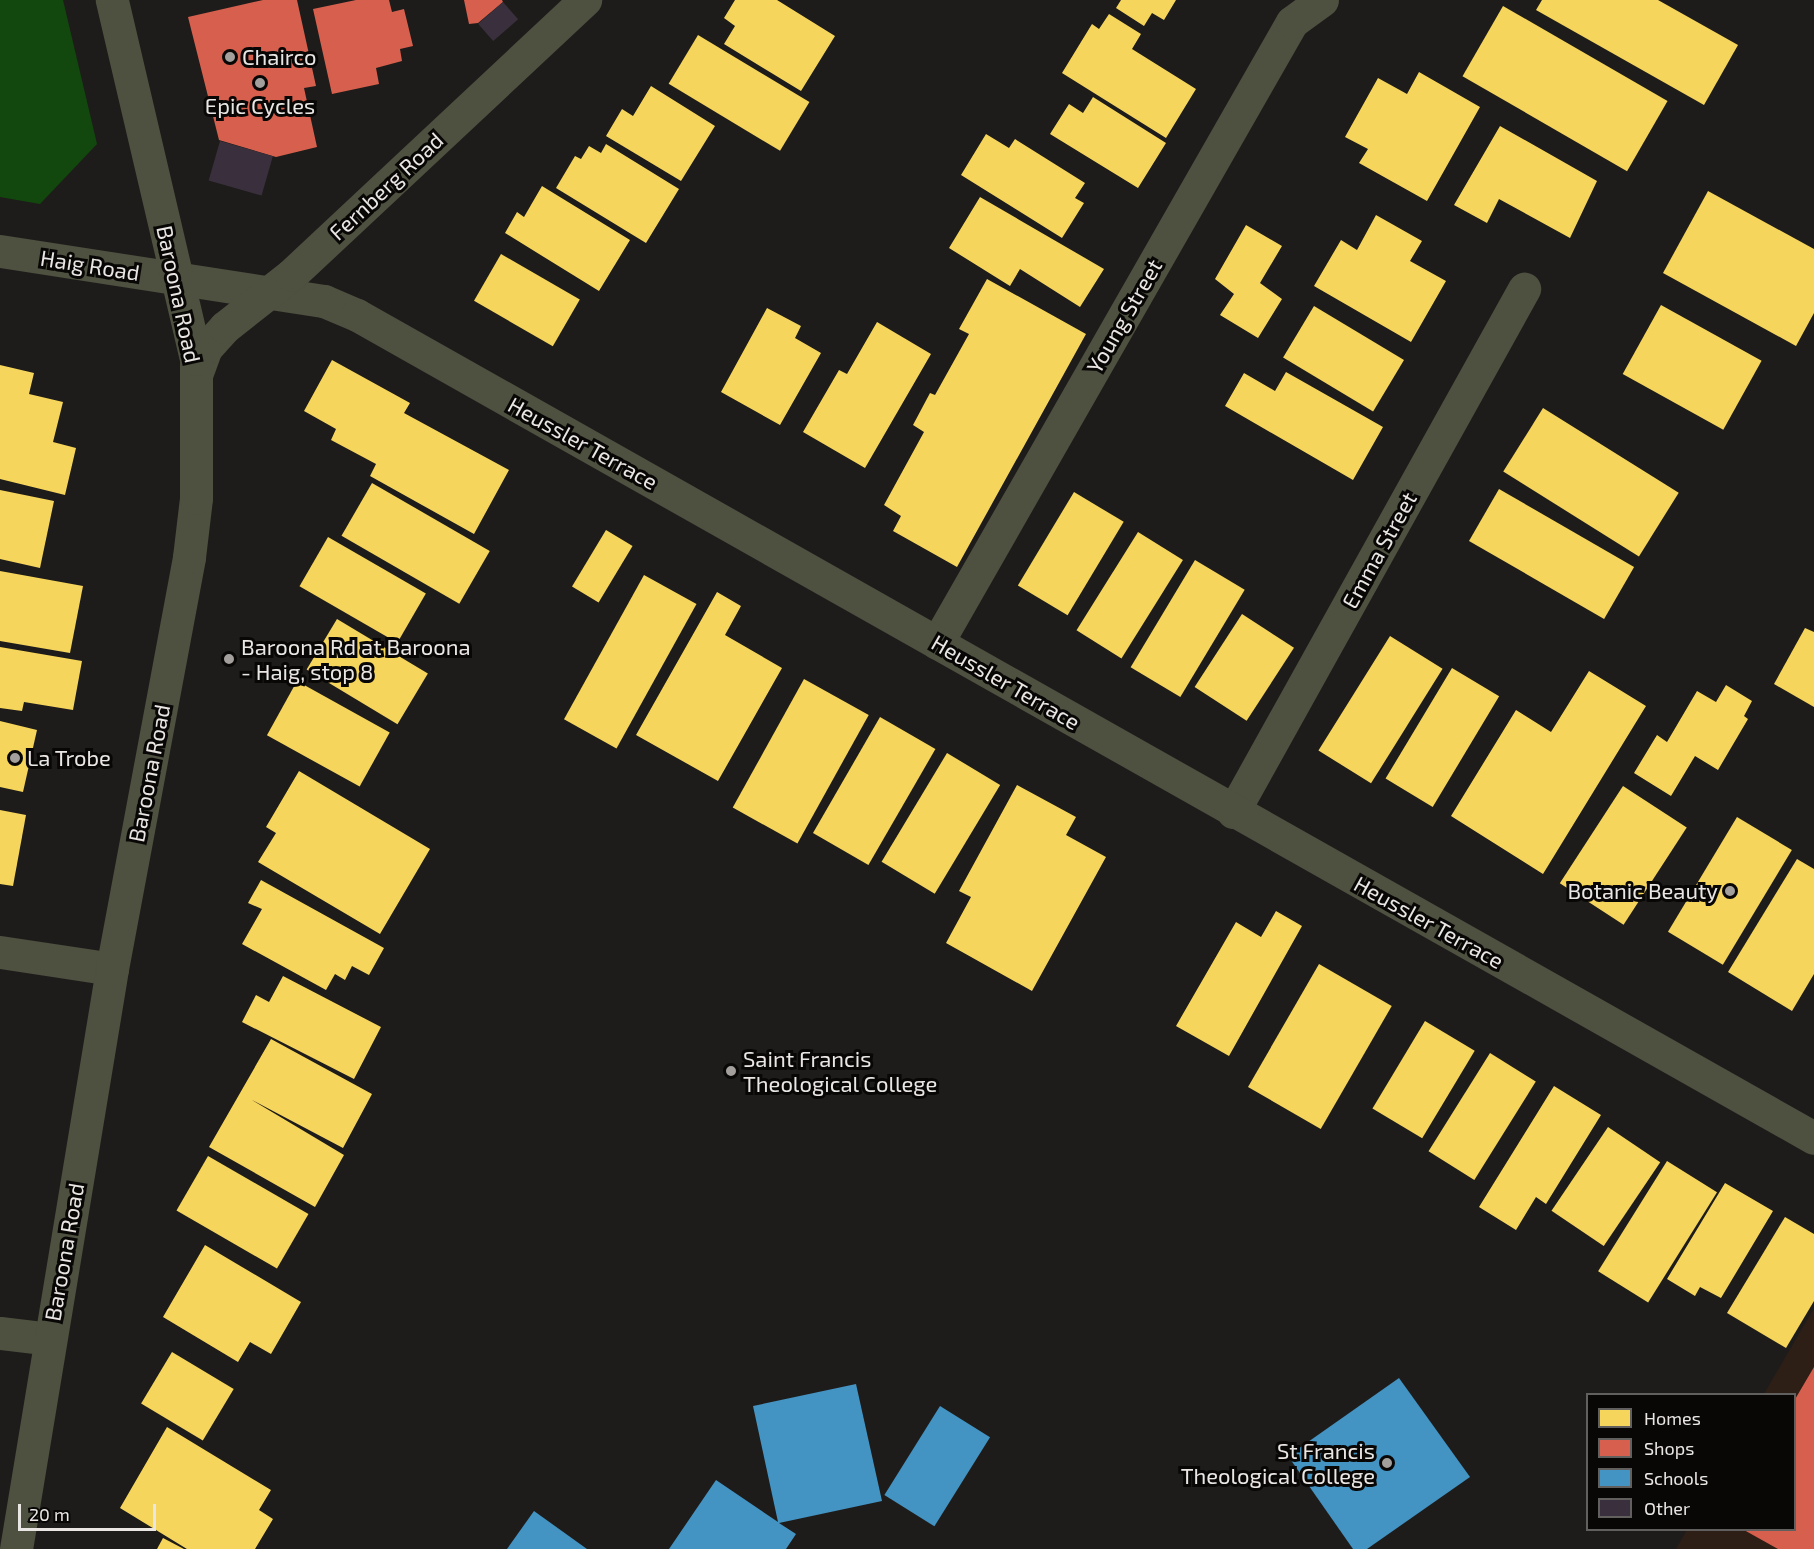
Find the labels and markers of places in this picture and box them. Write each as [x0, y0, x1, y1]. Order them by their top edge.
place label: Chairco [242, 44, 316, 70]
marker: Chairco [223, 50, 237, 64]
marker: Epic Cycles [253, 76, 267, 90]
place label: Epic Cycles [205, 93, 315, 119]
place label: Baroona Rd at Baroona - Haig, stop 8 [241, 633, 471, 684]
marker: Baroona Rd at Baroona - Haig, stop 8 [222, 652, 236, 666]
place label: La Trobe [27, 745, 111, 771]
marker: La Trobe [8, 751, 22, 765]
place label: Botanic Beauty [1567, 878, 1718, 904]
marker: Botanic Beauty [1723, 884, 1737, 898]
place label: Saint Francis Theological College [743, 1045, 938, 1096]
marker: Saint Francis Theological College [724, 1064, 738, 1078]
place label: St Francis Theological College [1180, 1437, 1375, 1488]
marker: St Francis Theological College [1380, 1456, 1394, 1470]

